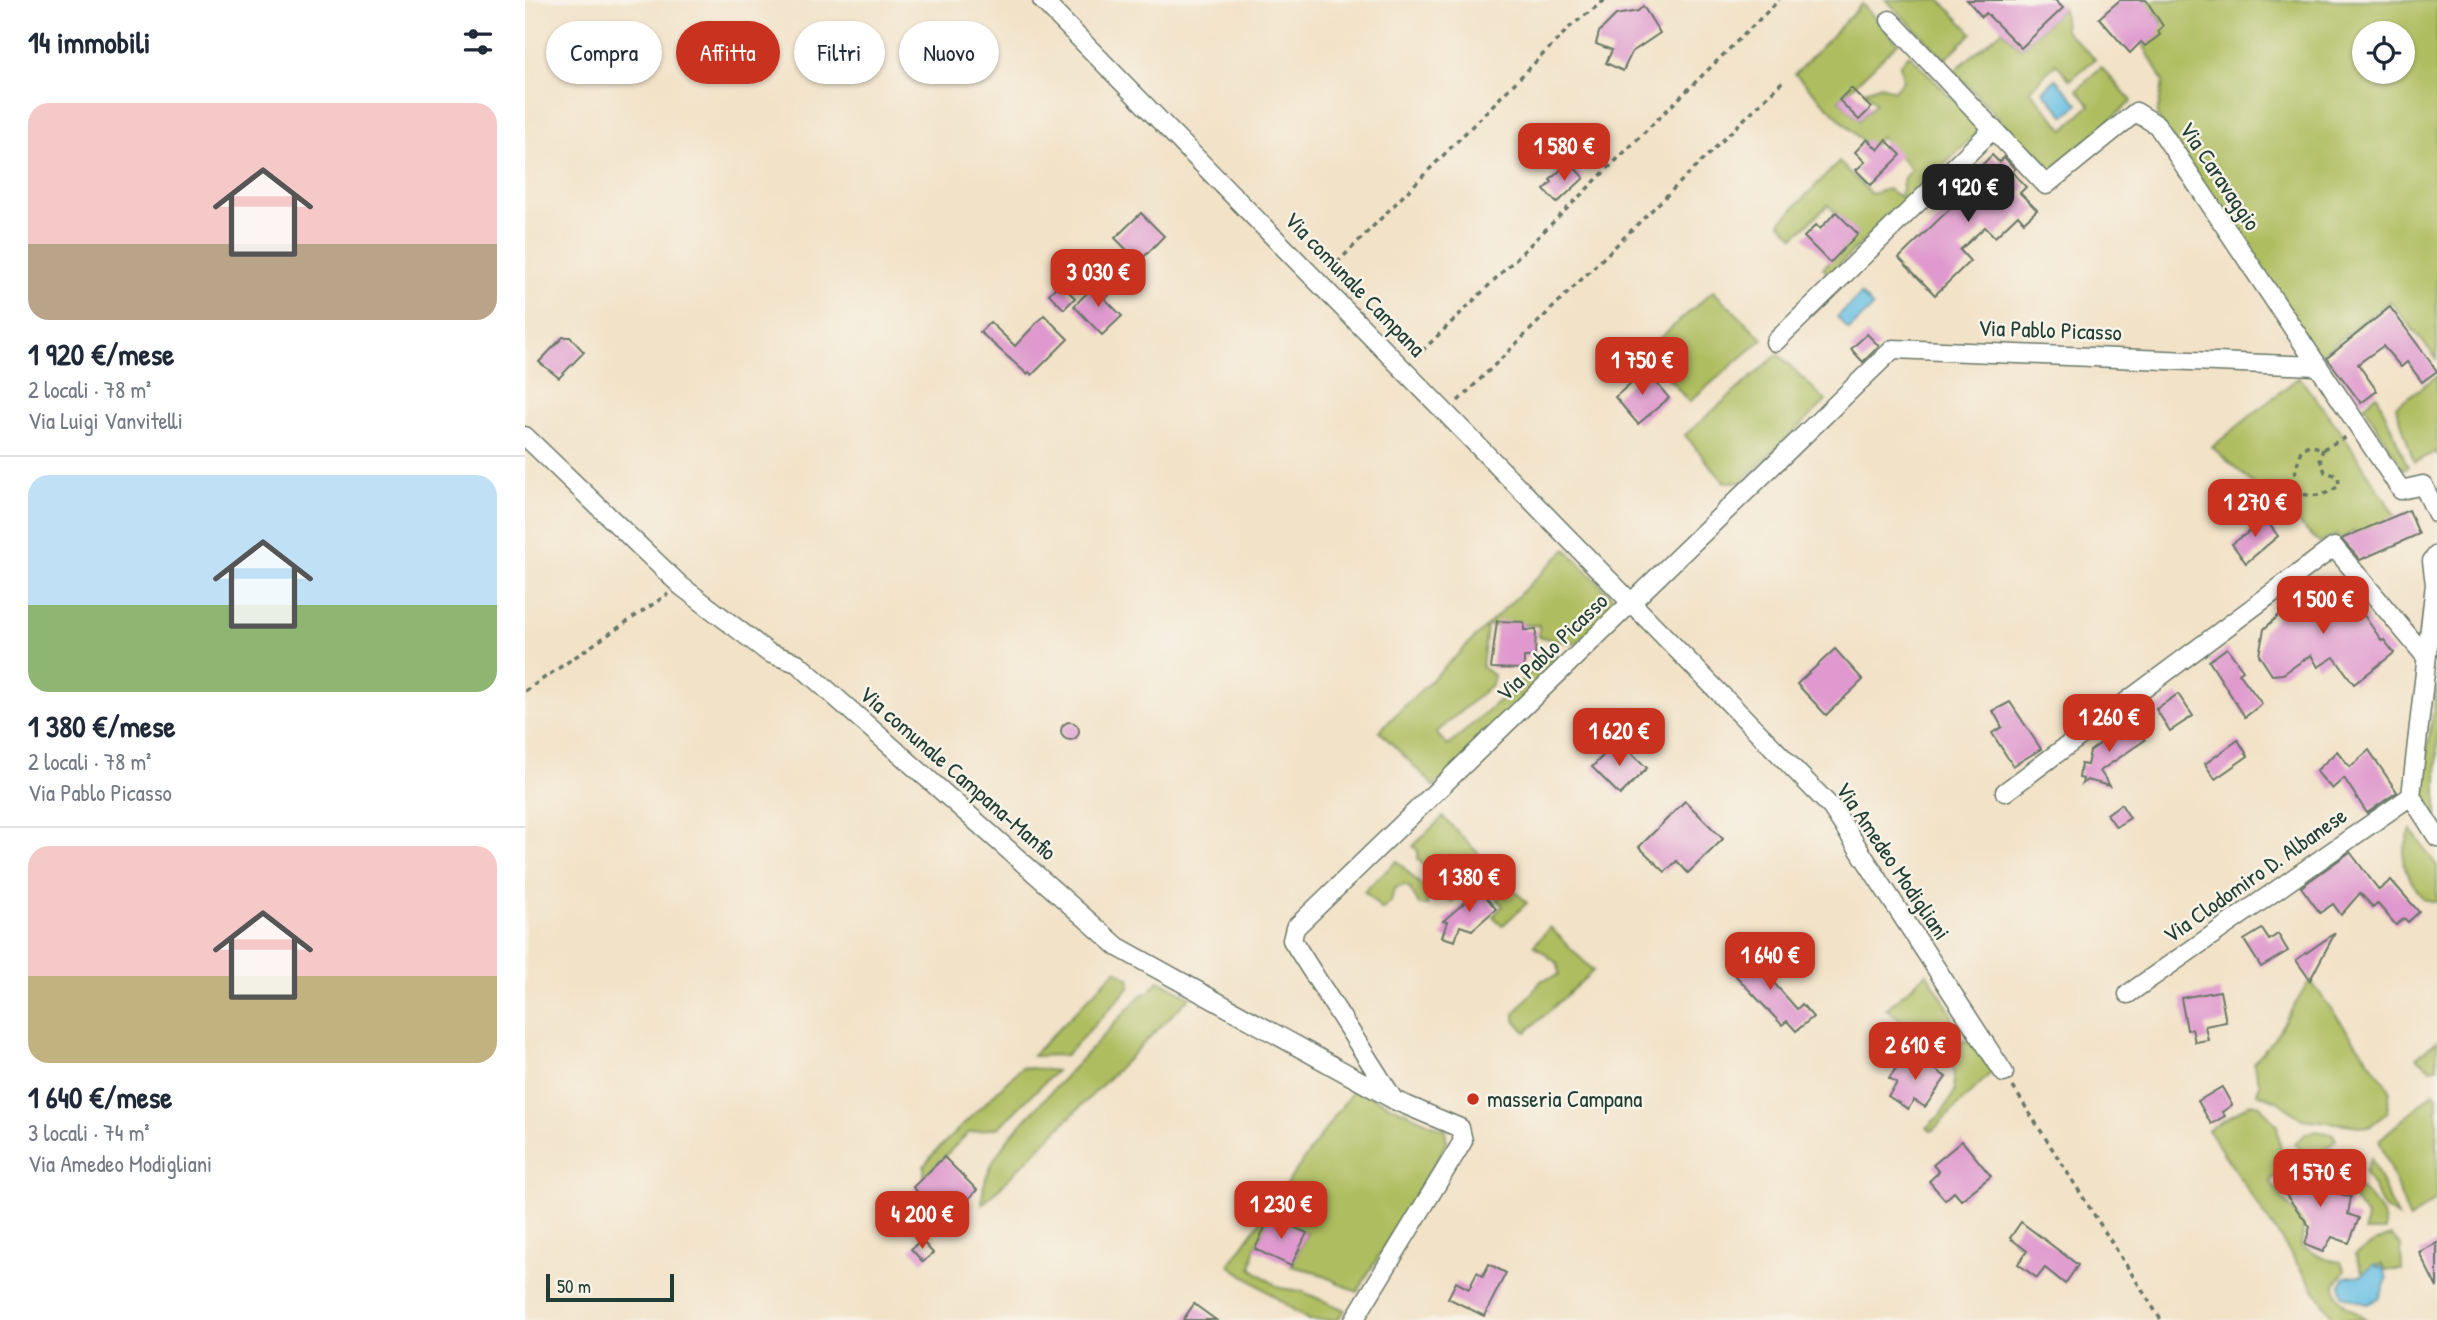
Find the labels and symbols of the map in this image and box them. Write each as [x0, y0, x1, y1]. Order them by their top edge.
street label: Via Caravaggio [2173, 115, 2268, 236]
pin: 1 580 € [1499, 124, 1629, 183]
pin: 1 920 € [1903, 164, 2033, 224]
street label: Via comunale Campana [1278, 204, 1433, 363]
pin: 3 030 € [1033, 250, 1163, 309]
street label: Via Pablo Picasso [1978, 312, 2122, 347]
pin: 1 750 € [1577, 338, 1707, 397]
pin: 1 270 € [2190, 480, 2320, 539]
pin: 1 500 € [2258, 576, 2388, 636]
street label: Via Pablo Picasso [1489, 586, 1614, 708]
street label: Via comunale Campana-Manfio [853, 678, 1064, 867]
pin: 1 260 € [2044, 694, 2174, 754]
pin: 1 620 € [1554, 708, 1684, 768]
street label: Via Amedeo Modigliani [1829, 776, 1958, 946]
street label: Via Clodomiro D. Albanese [2157, 800, 2353, 950]
pin: 1 380 € [1404, 855, 1534, 914]
pin: 1 640 € [1705, 932, 1835, 992]
pin: 2 610 € [1850, 1023, 1980, 1082]
place label: masseria Campana [1487, 1083, 1642, 1114]
marker: masseria Campana [1465, 1091, 1481, 1107]
pin: 1 570 € [2255, 1150, 2385, 1209]
pin: 1 230 € [1216, 1182, 1346, 1241]
pin: 4 200 € [857, 1192, 987, 1251]
scale bar [546, 1271, 674, 1303]

